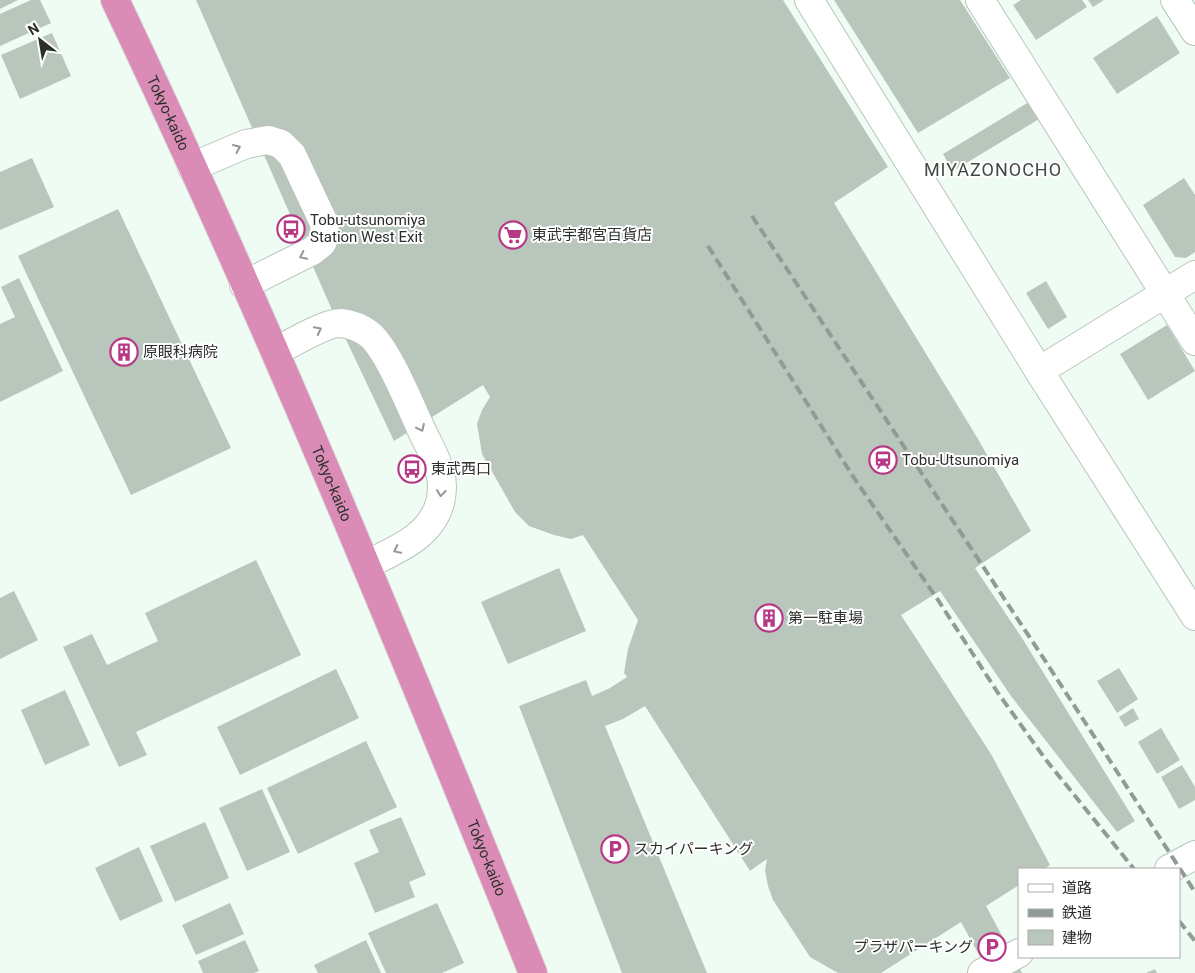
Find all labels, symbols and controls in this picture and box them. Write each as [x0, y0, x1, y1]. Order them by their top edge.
north arrow [15, 15, 65, 65]
text: N [25, 19, 42, 38]
street label: Tokyo-kaido [143, 73, 193, 154]
one-way arrow [232, 143, 241, 154]
district label: MIYAZONOCHO [924, 159, 1062, 180]
place label: Tobu-utsunomiya Station West Exit [310, 211, 426, 246]
bus stop icon: Tobu-utsunomiya Station West Exit [276, 214, 306, 244]
supermarket icon: 東武宇都宮百貨店 [498, 220, 528, 250]
place label: 東武宇都宮百貨店 [532, 226, 652, 244]
one-way arrow [299, 249, 308, 260]
one-way arrow [313, 326, 322, 336]
building icon: 原眼科病院 [109, 337, 139, 367]
place label: 原眼科病院 [143, 343, 218, 361]
one-way arrow [414, 423, 425, 432]
street label: Tokyo-kaido [308, 443, 356, 524]
station icon: Tobu-Utsunomiya [868, 445, 898, 475]
place label: Tobu-Utsunomiya [902, 451, 1019, 469]
bus stop icon: 東武西口 [397, 454, 427, 484]
place label: 東武西口 [431, 460, 491, 478]
one-way arrow [436, 490, 447, 498]
one-way arrow [393, 544, 402, 554]
building icon: 第一駐車場 [754, 603, 784, 633]
place label: 第一駐車場 [788, 609, 863, 627]
street label: Tokyo-kaido [463, 817, 510, 899]
parking icon: スカイパーキング [600, 834, 630, 864]
place label: スカイパーキング [634, 840, 753, 858]
legend [1018, 868, 1180, 958]
text: 道路 [1062, 879, 1092, 897]
text: 鉄道 [1062, 904, 1092, 922]
text: 建物 [1062, 929, 1092, 947]
parking icon: プラザパーキング [977, 932, 1007, 962]
place label: プラザパーキング [853, 938, 973, 956]

